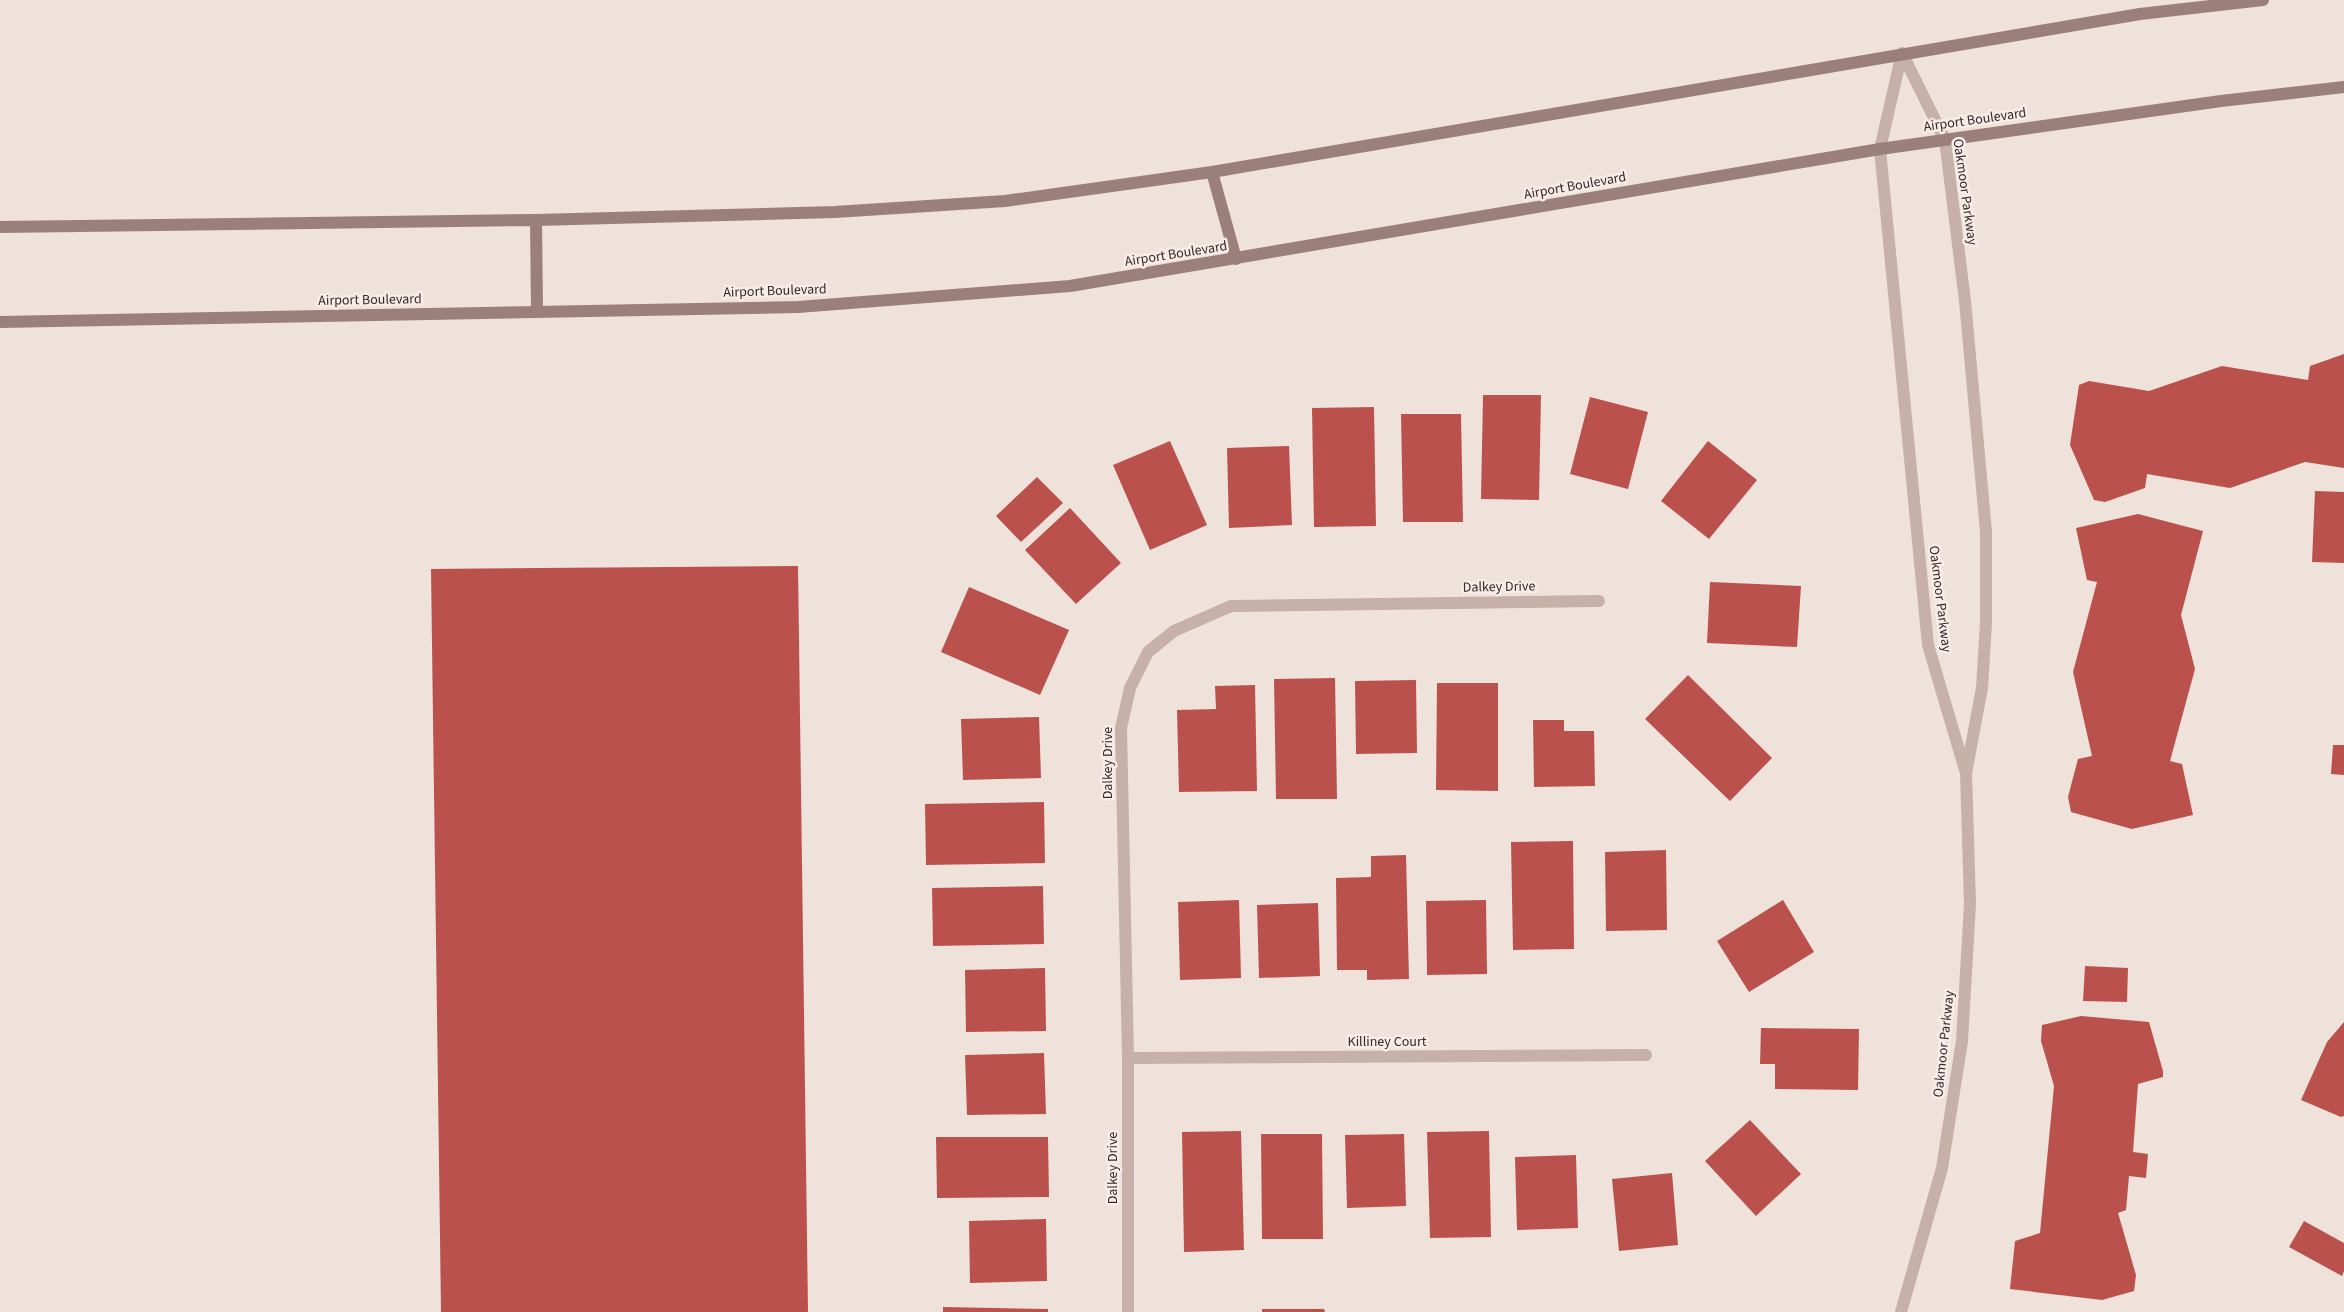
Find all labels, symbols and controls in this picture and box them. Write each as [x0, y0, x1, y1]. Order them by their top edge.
street label: Airport Boulevard [1922, 103, 2028, 137]
street label: Oakmoor Parkway [1948, 137, 1982, 247]
street label: Airport Boulevard [1522, 167, 1628, 205]
street label: Airport Boulevard [1123, 236, 1229, 272]
street label: Airport Boulevard [723, 279, 827, 303]
street label: Airport Boulevard [318, 289, 422, 311]
street label: Oakmoor Parkway [1924, 544, 1957, 654]
street label: Dalkey Drive [1463, 576, 1536, 598]
street label: Dalkey Drive [1098, 727, 1118, 799]
street label: Oakmoor Parkway [1928, 989, 1960, 1098]
street label: Killiney Court [1348, 1032, 1427, 1052]
street label: Dalkey Drive [1103, 1132, 1123, 1204]

